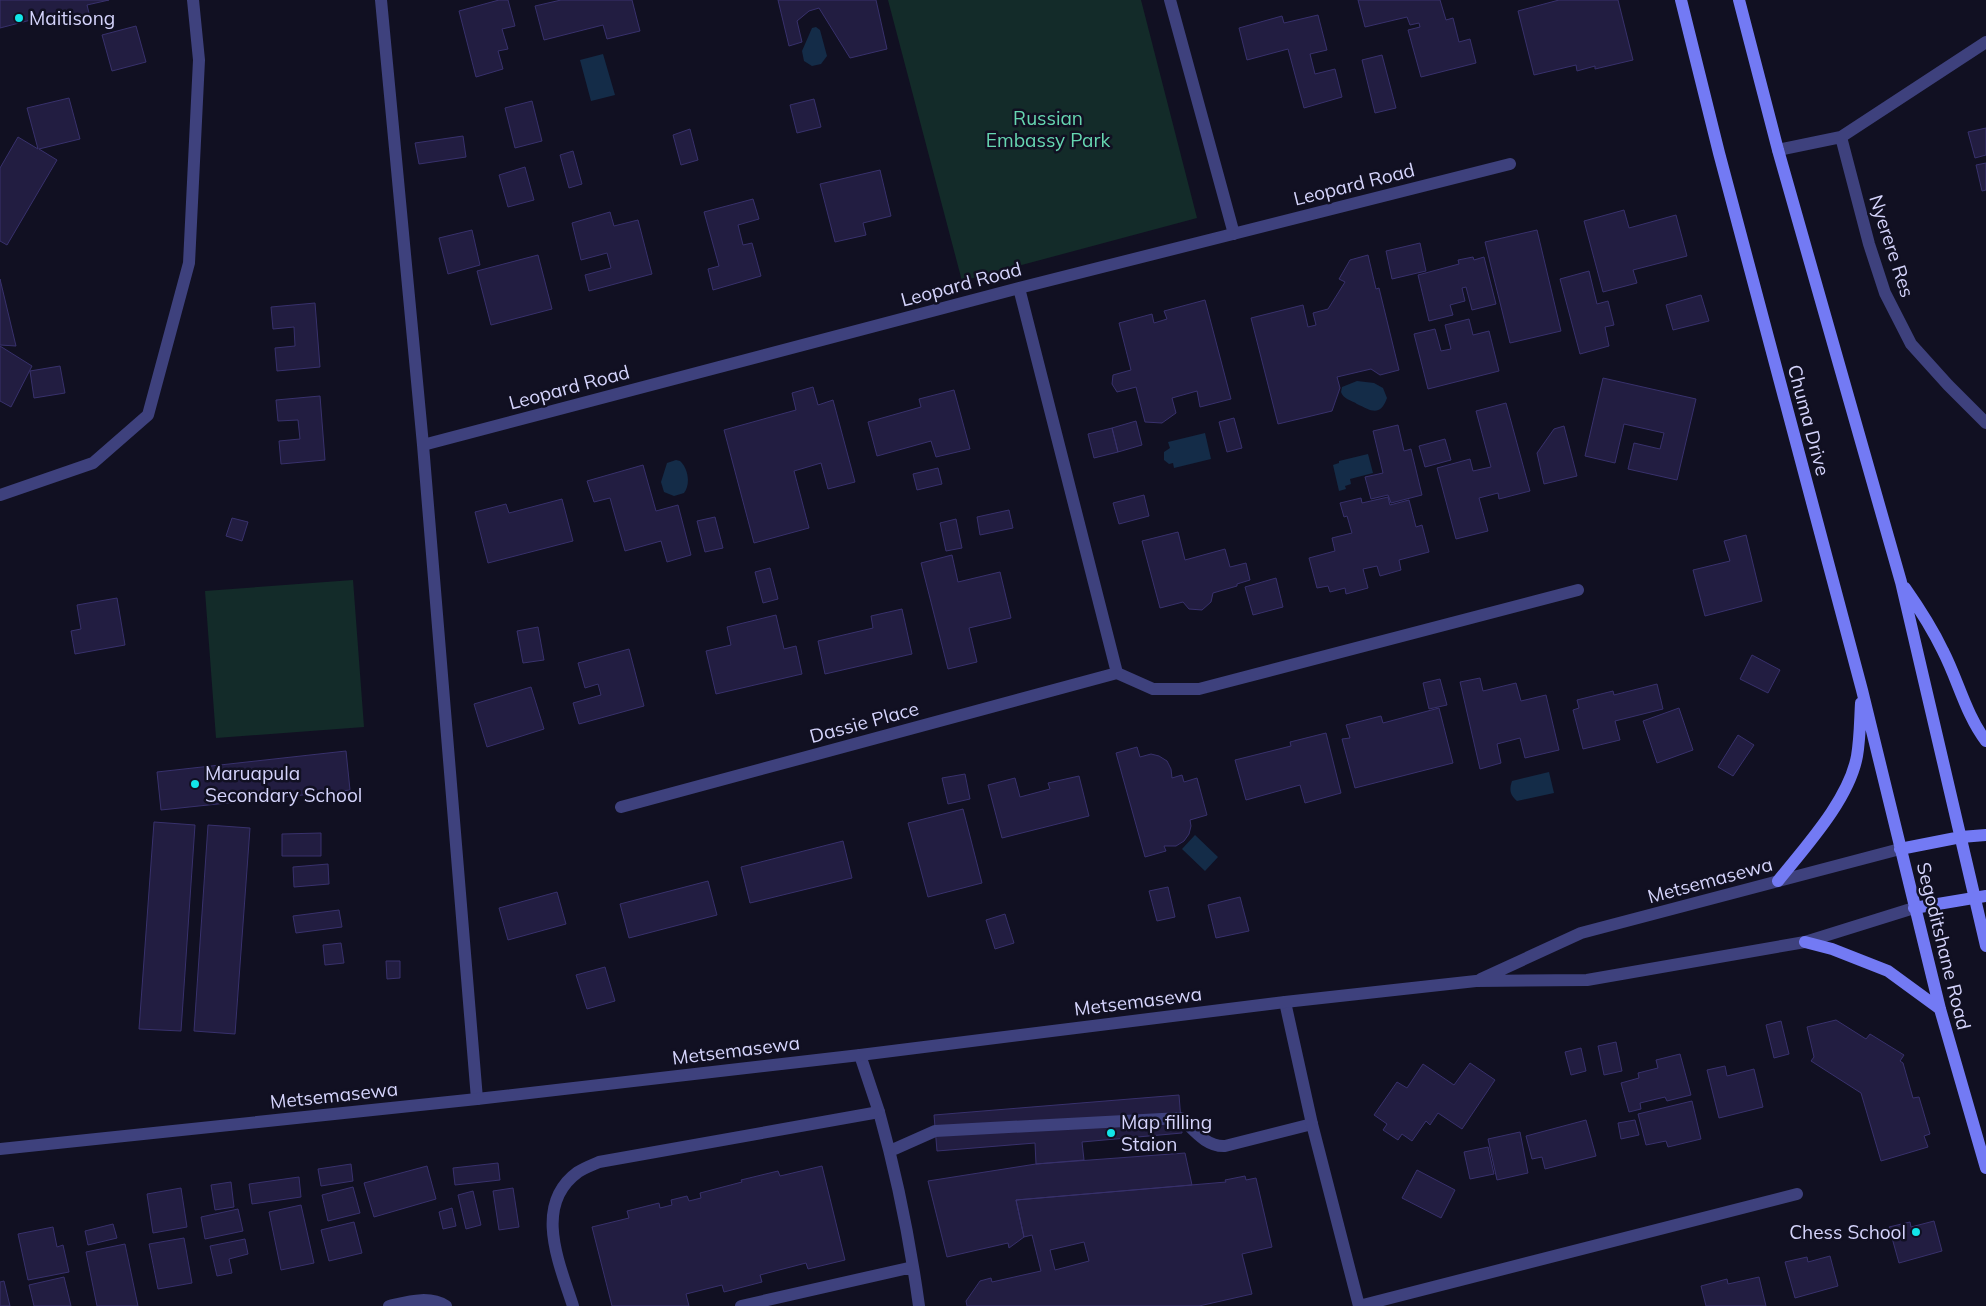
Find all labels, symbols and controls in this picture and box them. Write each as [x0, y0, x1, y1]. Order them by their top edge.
place label: Maitisong [29, 6, 115, 30]
marker: Maitisong [13, 12, 25, 24]
park label: Russian Embassy Park [986, 106, 1110, 152]
street label: Leopard Road [1291, 157, 1417, 211]
street label: Nyerere Res [1864, 192, 1920, 300]
street label: Leopard Road [898, 256, 1024, 312]
street label: Leopard Road [506, 359, 632, 415]
street label: Chuma Drive [1783, 362, 1835, 478]
street label: Dassie Place [807, 696, 921, 748]
place label: Maruapula Secondary School [205, 761, 362, 807]
marker: Maruapula Secondary School [189, 778, 201, 790]
street label: Metsemasewa [1645, 852, 1775, 908]
street label: Segoditshane Road [1912, 860, 1976, 1032]
street label: Metsemasewa [1073, 981, 1203, 1021]
street label: Metsemasewa [671, 1030, 801, 1070]
street label: Metsemasewa [269, 1076, 399, 1114]
place label: Map filling Staion [1121, 1110, 1212, 1156]
marker: Map filling Staion [1105, 1127, 1117, 1139]
place label: Chess School [1789, 1220, 1906, 1244]
marker: Chess School [1910, 1226, 1922, 1238]

